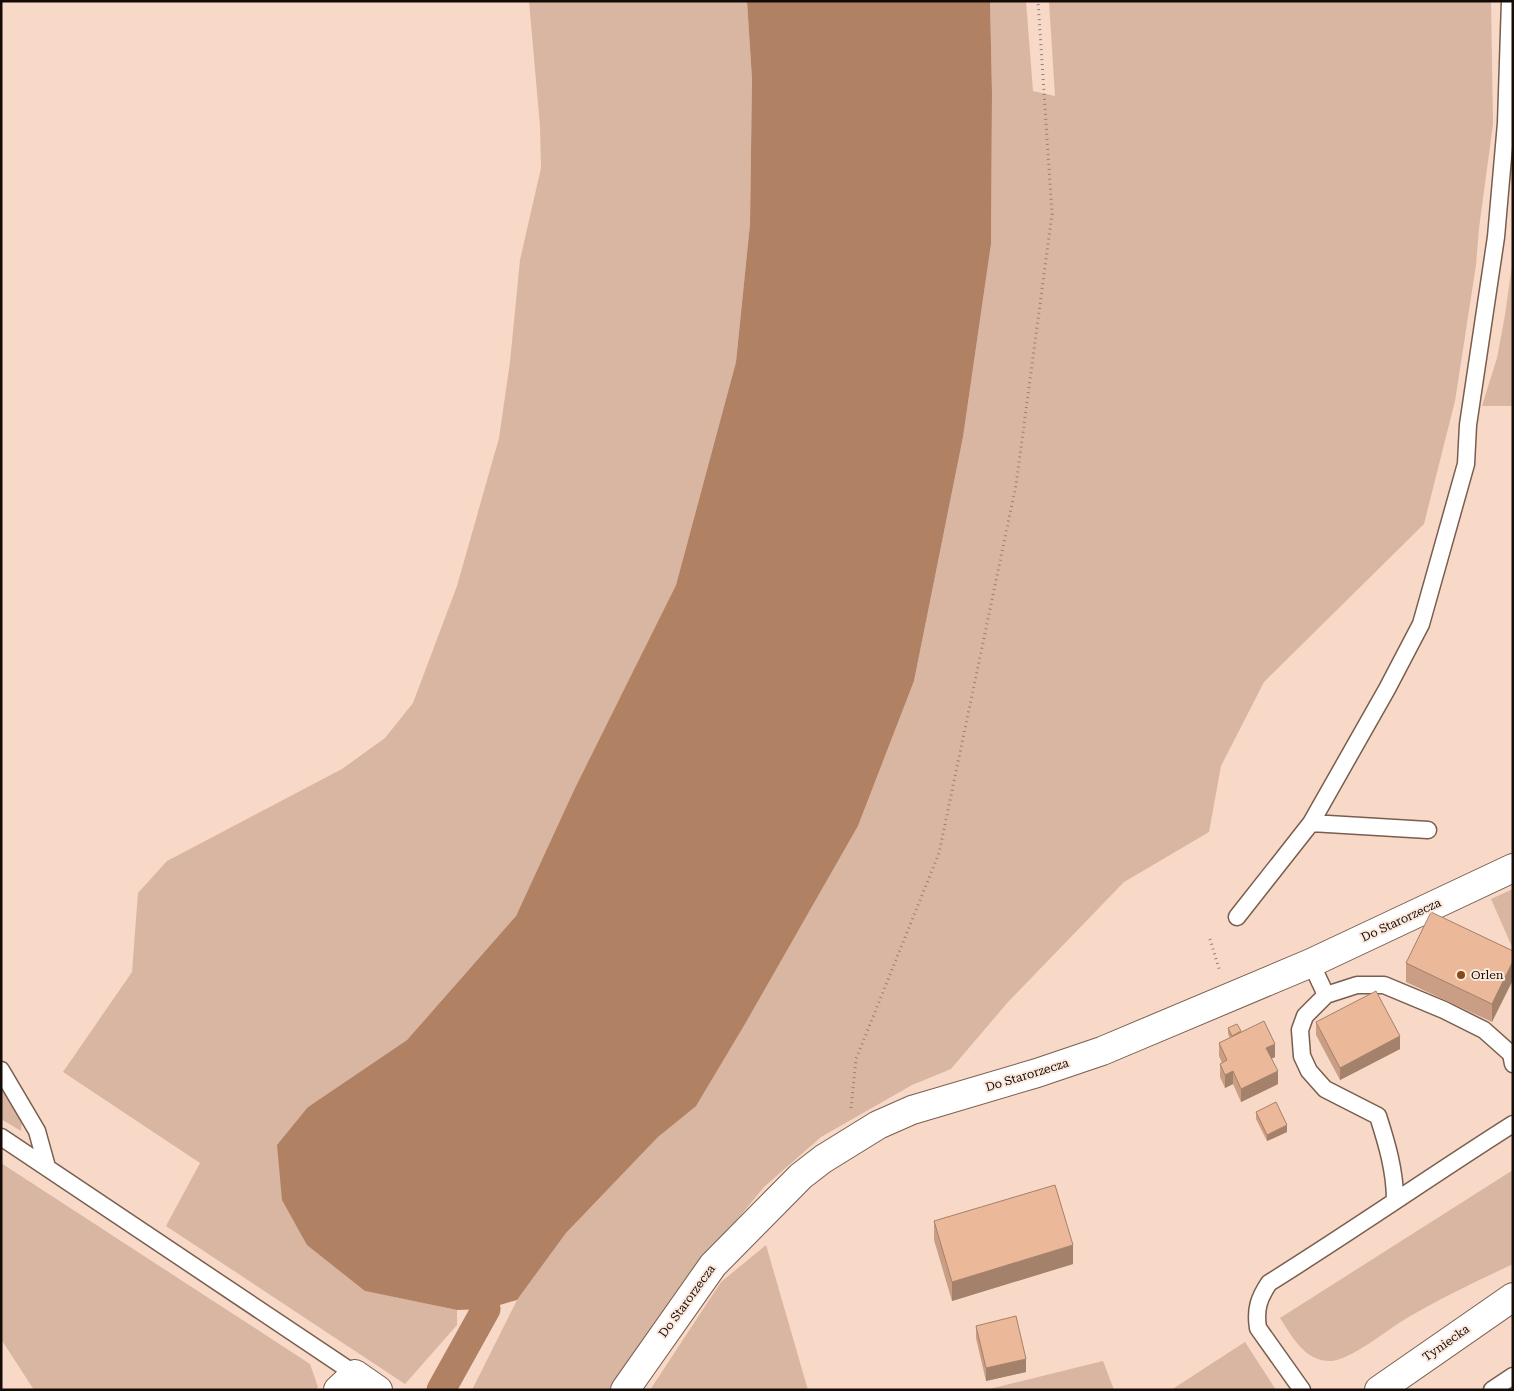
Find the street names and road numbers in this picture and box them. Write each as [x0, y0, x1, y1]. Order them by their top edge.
street label: Do Starorzecza [1359, 895, 1444, 945]
street label: Do Starorzecza [984, 1056, 1071, 1094]
street label: Do Starorzecza [656, 1262, 718, 1340]
street label: Tyniecka [1420, 1322, 1472, 1364]

